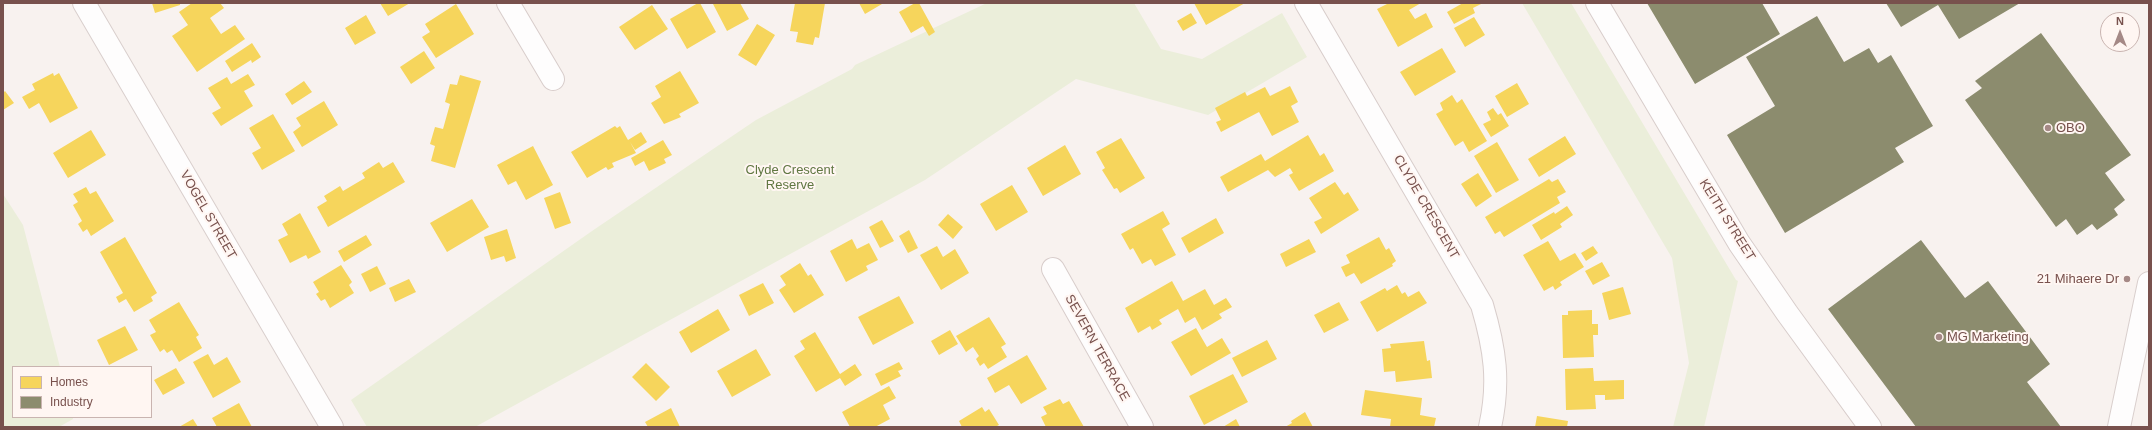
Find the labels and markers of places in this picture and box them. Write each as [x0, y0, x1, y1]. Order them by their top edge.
place label: OBO [2056, 120, 2085, 136]
marker: OBO [2043, 123, 2053, 133]
place label: 21 Mihaere Dr [2037, 271, 2119, 287]
marker: 21 Mihaere Dr [2122, 274, 2132, 284]
place label: MG Marketing [1947, 329, 2029, 345]
marker: MG Marketing [1934, 332, 1944, 342]

